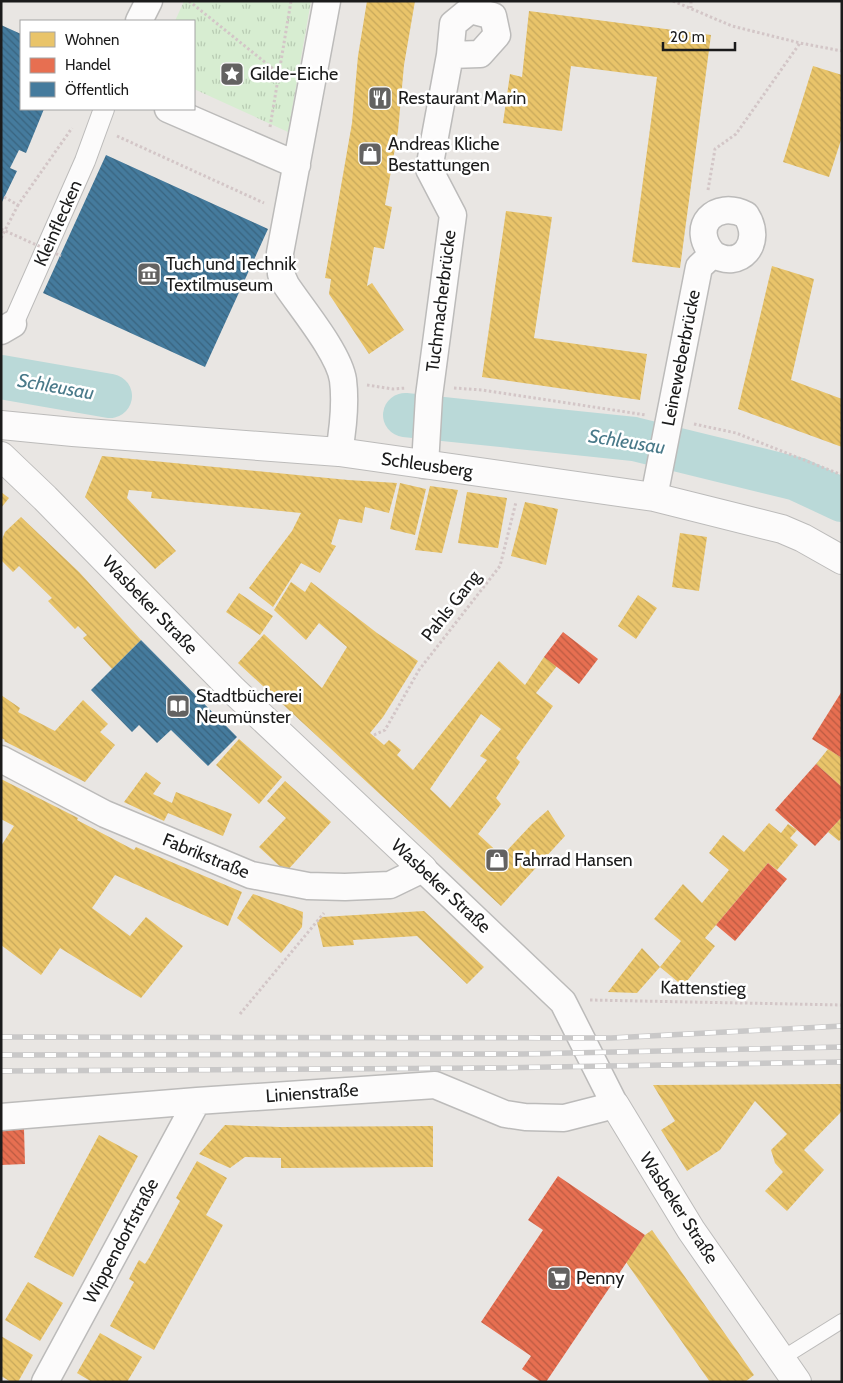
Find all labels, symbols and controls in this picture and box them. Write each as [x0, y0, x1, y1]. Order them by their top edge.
legend [20, 20, 195, 110]
scale bar [663, 20, 736, 52]
text: 20 m [670, 28, 705, 46]
text: Wohnen [65, 31, 119, 49]
text: Handel [65, 56, 111, 74]
place icon: Gilde-Eiche [219, 61, 245, 87]
place label: Gilde-Eiche [250, 63, 338, 85]
text: Öffentlich [65, 81, 129, 99]
restaurant icon: Restaurant Marin [367, 85, 393, 111]
place label: Restaurant Marin [398, 87, 526, 109]
place label: Andreas Kliche Bestattungen [388, 133, 499, 176]
shop icon: Andreas Kliche Bestattungen [357, 141, 383, 167]
street label: Kleinflecken [29, 177, 87, 269]
street label: Tuchmacherbrücke [421, 229, 461, 373]
place label: Tuch und Technik Textilmuseum [166, 253, 297, 296]
museum icon: Tuch und Technik Textilmuseum [136, 261, 162, 287]
street label: Leineweberbrücke [657, 288, 705, 428]
water label: Schleusau [16, 368, 96, 405]
water label: Schleusau [587, 424, 667, 459]
street label: Schleusberg [380, 448, 475, 482]
street label: Wasbeker Straße [98, 551, 202, 659]
street label: Pahls Gang [416, 565, 486, 646]
place label: Stadtbücherei Neumünster [196, 685, 302, 728]
library icon: Stadtbücherei Neumünster [165, 693, 191, 719]
street label: Fabrikstraße [159, 829, 253, 883]
street label: Wasbeker Straße [387, 834, 495, 938]
shop icon: Fahrrad Hansen [484, 847, 510, 873]
place label: Fahrrad Hansen [514, 849, 633, 871]
street label: Kattenstieg [660, 976, 747, 1000]
street label: Linienstraße [265, 1079, 359, 1107]
street label: Wasbeker Straße [635, 1148, 723, 1268]
street label: Wippendorfstraße [79, 1175, 163, 1307]
supermarket icon: Penny [546, 1265, 572, 1291]
place label: Penny [576, 1267, 624, 1289]

